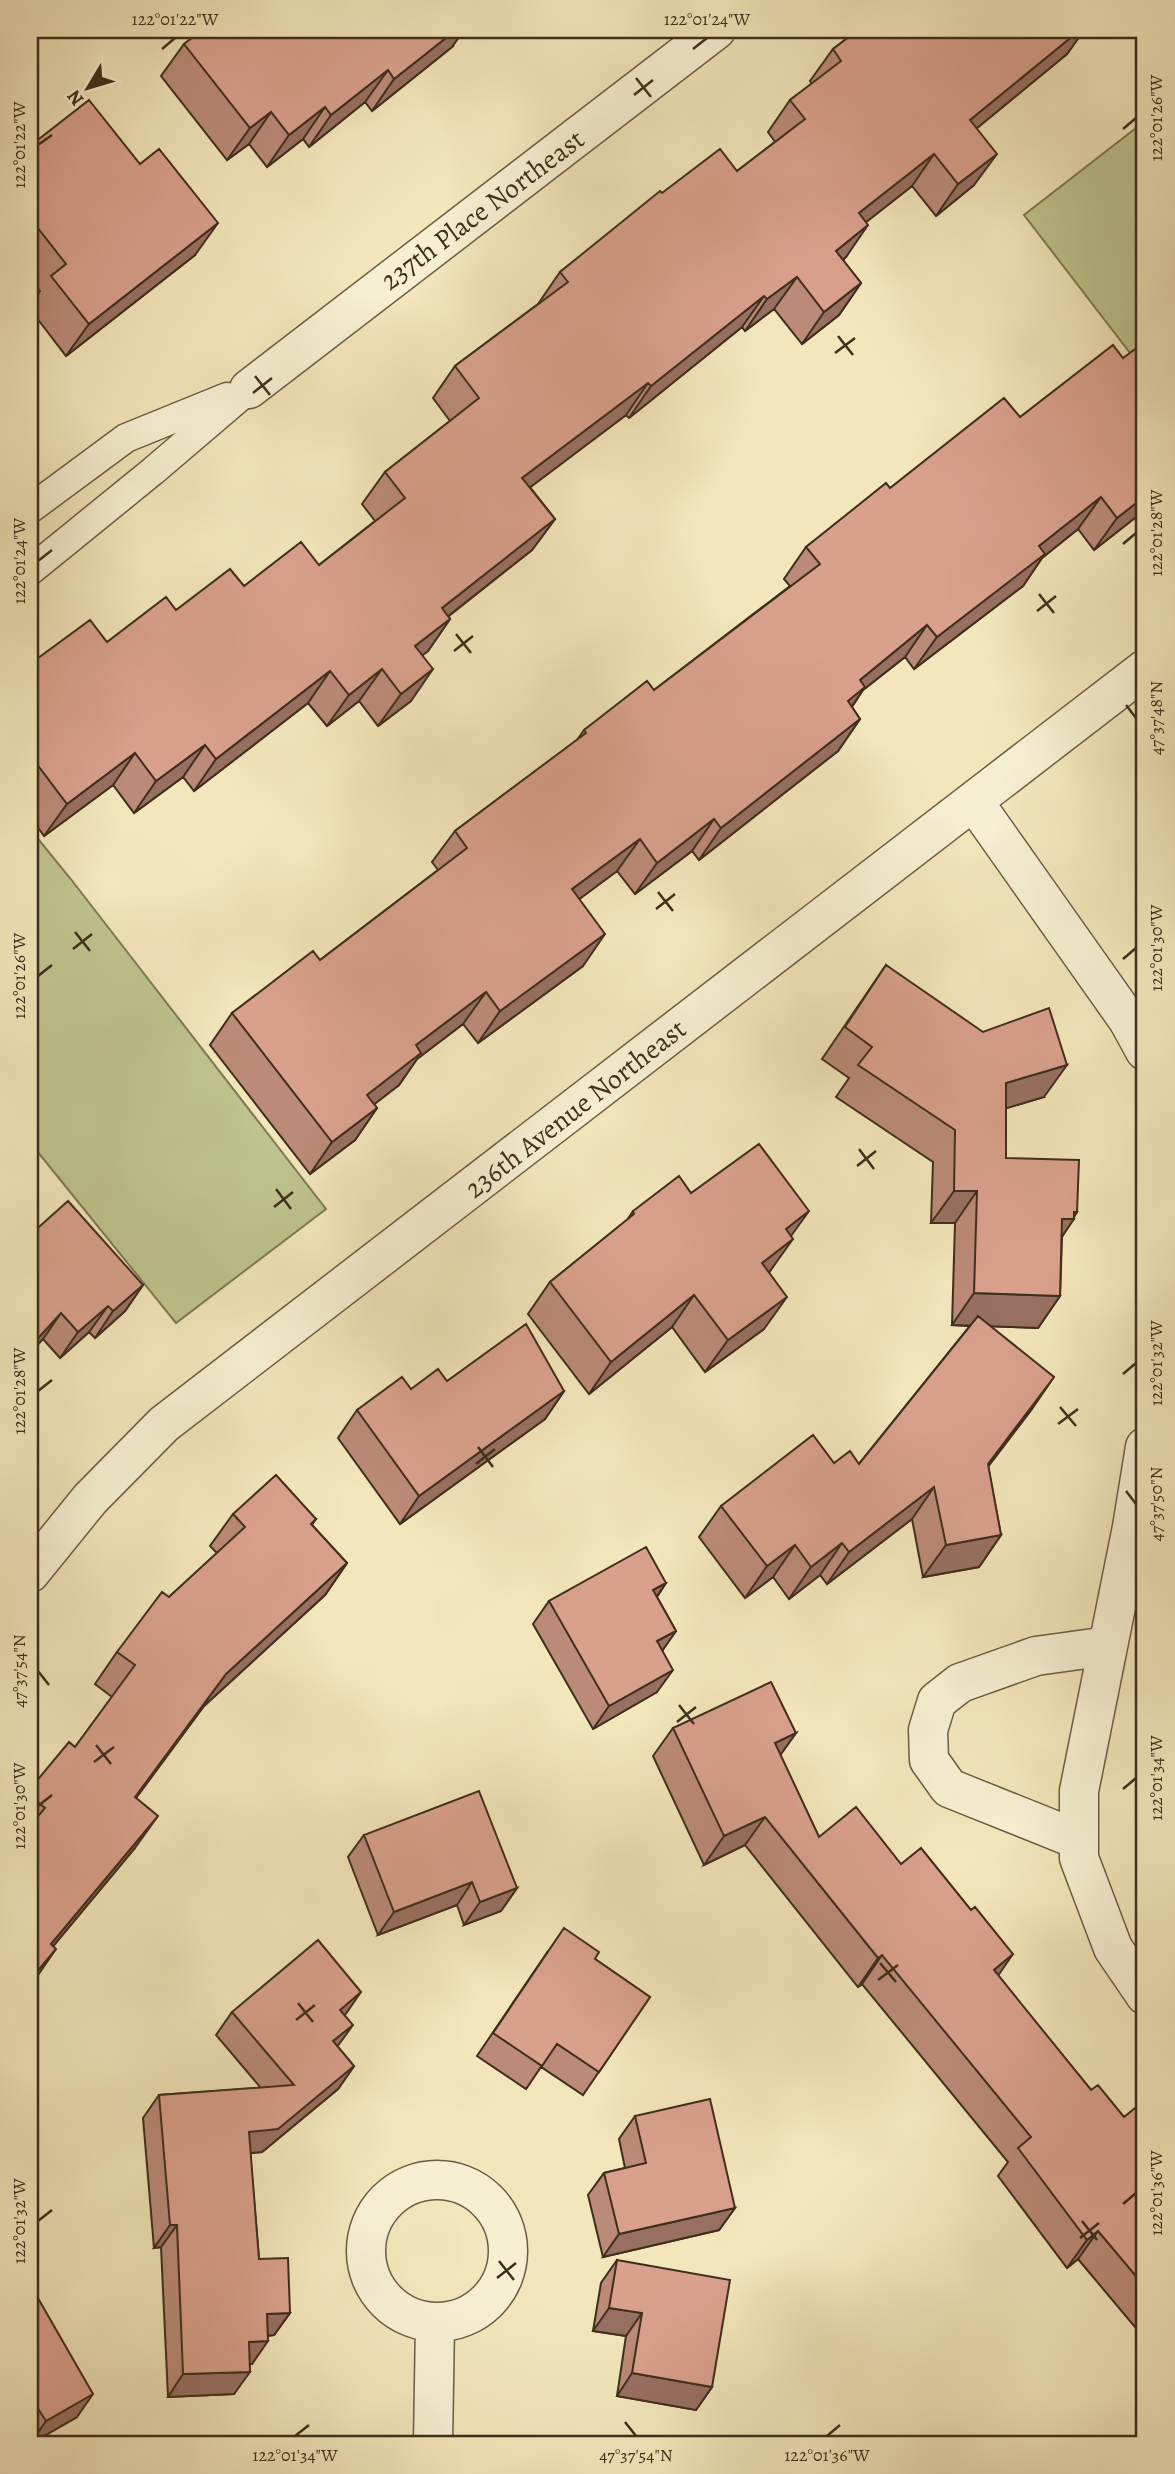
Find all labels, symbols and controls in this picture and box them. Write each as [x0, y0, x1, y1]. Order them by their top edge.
text: 122°01'22"W [132, 7, 219, 31]
text: 122°01'24"W [664, 7, 750, 31]
north arrow [52, 52, 122, 122]
text: 122°01'26"W [1144, 74, 1168, 161]
text: N [61, 84, 90, 111]
text: 122°01'22"W [7, 101, 31, 188]
street label: 237th Place Northeast [373, 121, 592, 299]
text: 122°01'28"W [1144, 489, 1168, 577]
text: 122°01'24"W [7, 518, 31, 604]
text: 47°37'48"N [1144, 681, 1168, 755]
text: 122°01'30"W [1144, 904, 1168, 991]
text: 122°01'26"W [7, 932, 31, 1019]
street label: 236th Avenue Northeast [457, 1010, 694, 1207]
text: 122°01'32"W [1144, 1320, 1168, 1406]
text: 122°01'28"W [7, 1347, 31, 1435]
text: 47°37'50"N [1144, 1466, 1168, 1542]
text: 47°37'54"N [7, 1634, 31, 1708]
text: 122°01'34"W [1144, 1735, 1168, 1821]
text: 122°01'30"W [7, 1762, 31, 1849]
text: 122°01'36"W [1144, 2150, 1168, 2236]
text: 122°01'32"W [7, 2178, 31, 2264]
text: 122°01'34"W [252, 2443, 338, 2467]
text: 47°37'54"N [599, 2443, 673, 2467]
text: 122°01'36"W [784, 2443, 870, 2467]

